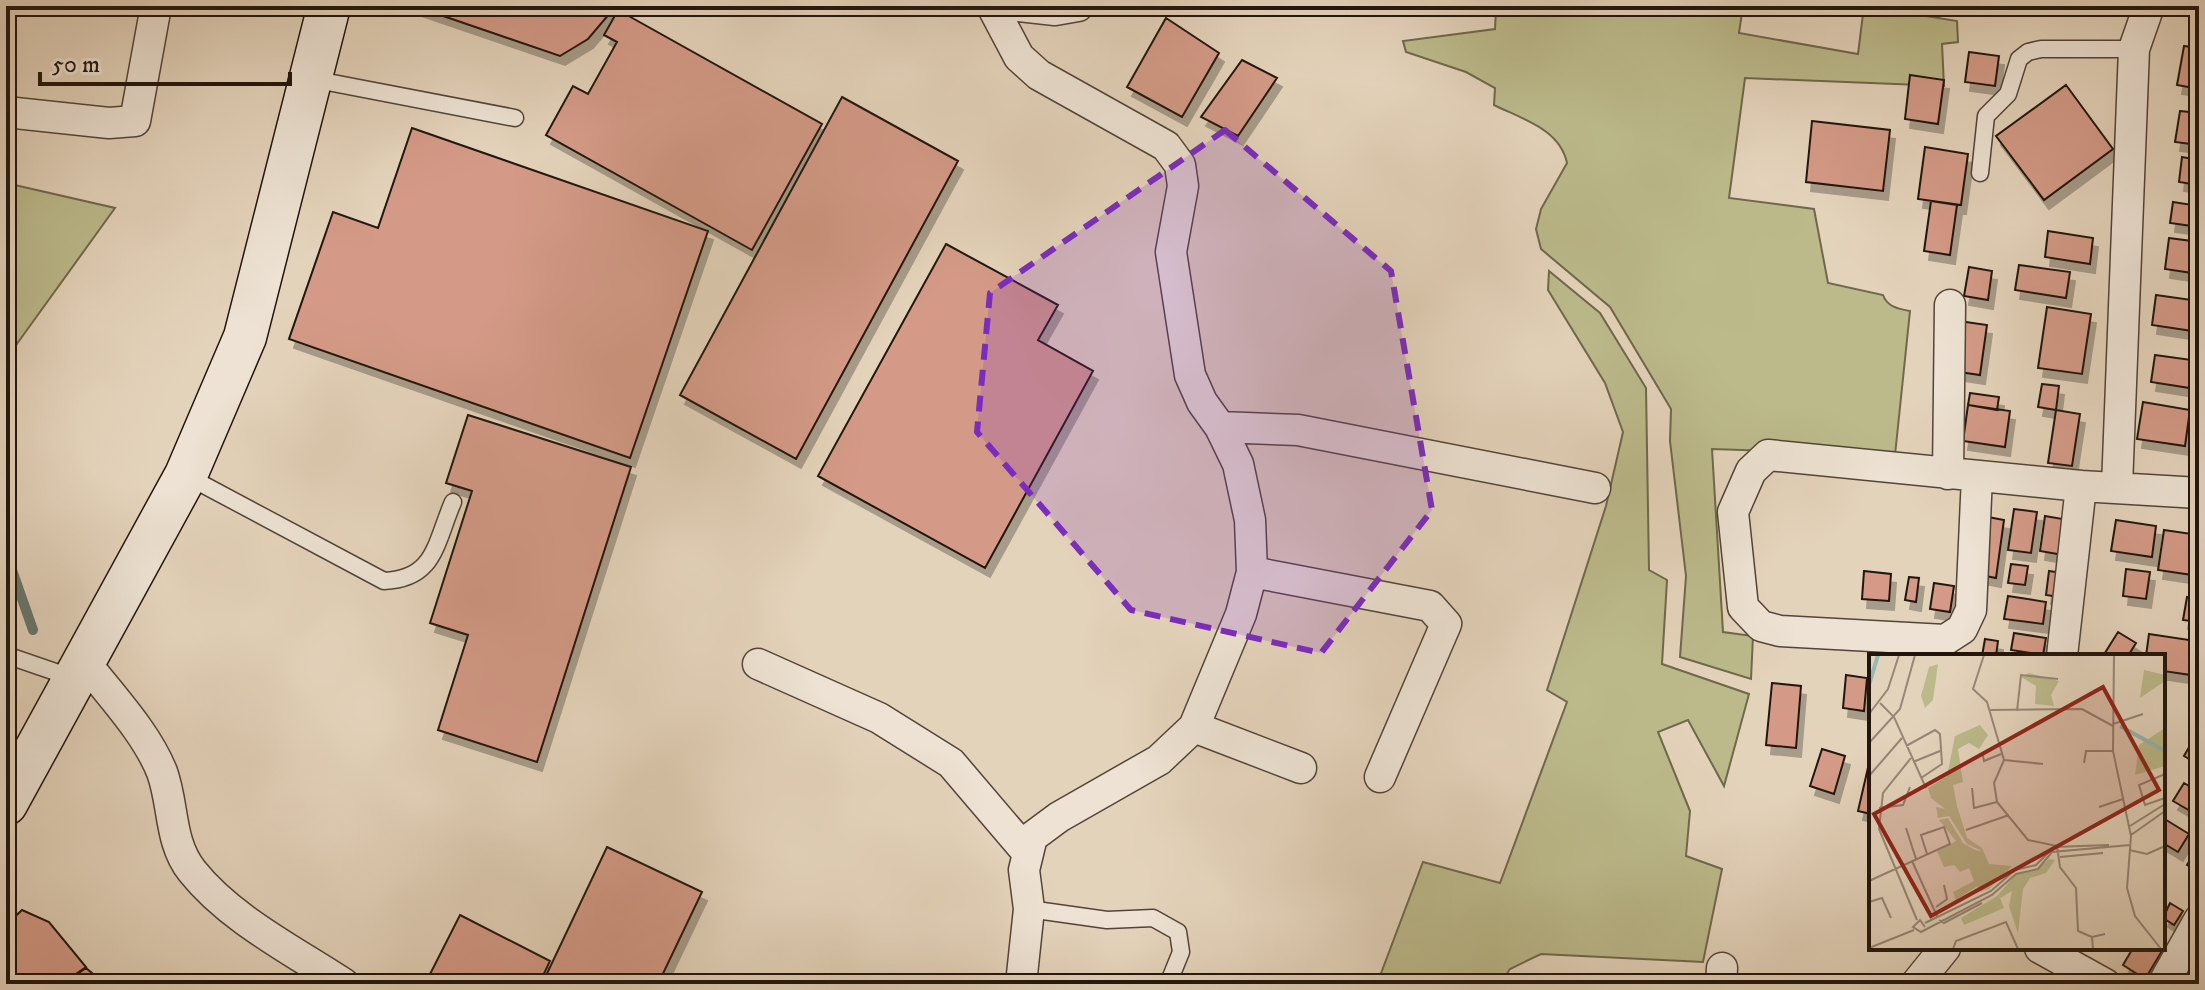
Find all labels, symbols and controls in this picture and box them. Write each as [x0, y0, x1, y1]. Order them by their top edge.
scale bar [40, 36, 290, 86]
text: 50 m [52, 50, 100, 80]
inset map [1869, 654, 2165, 950]

